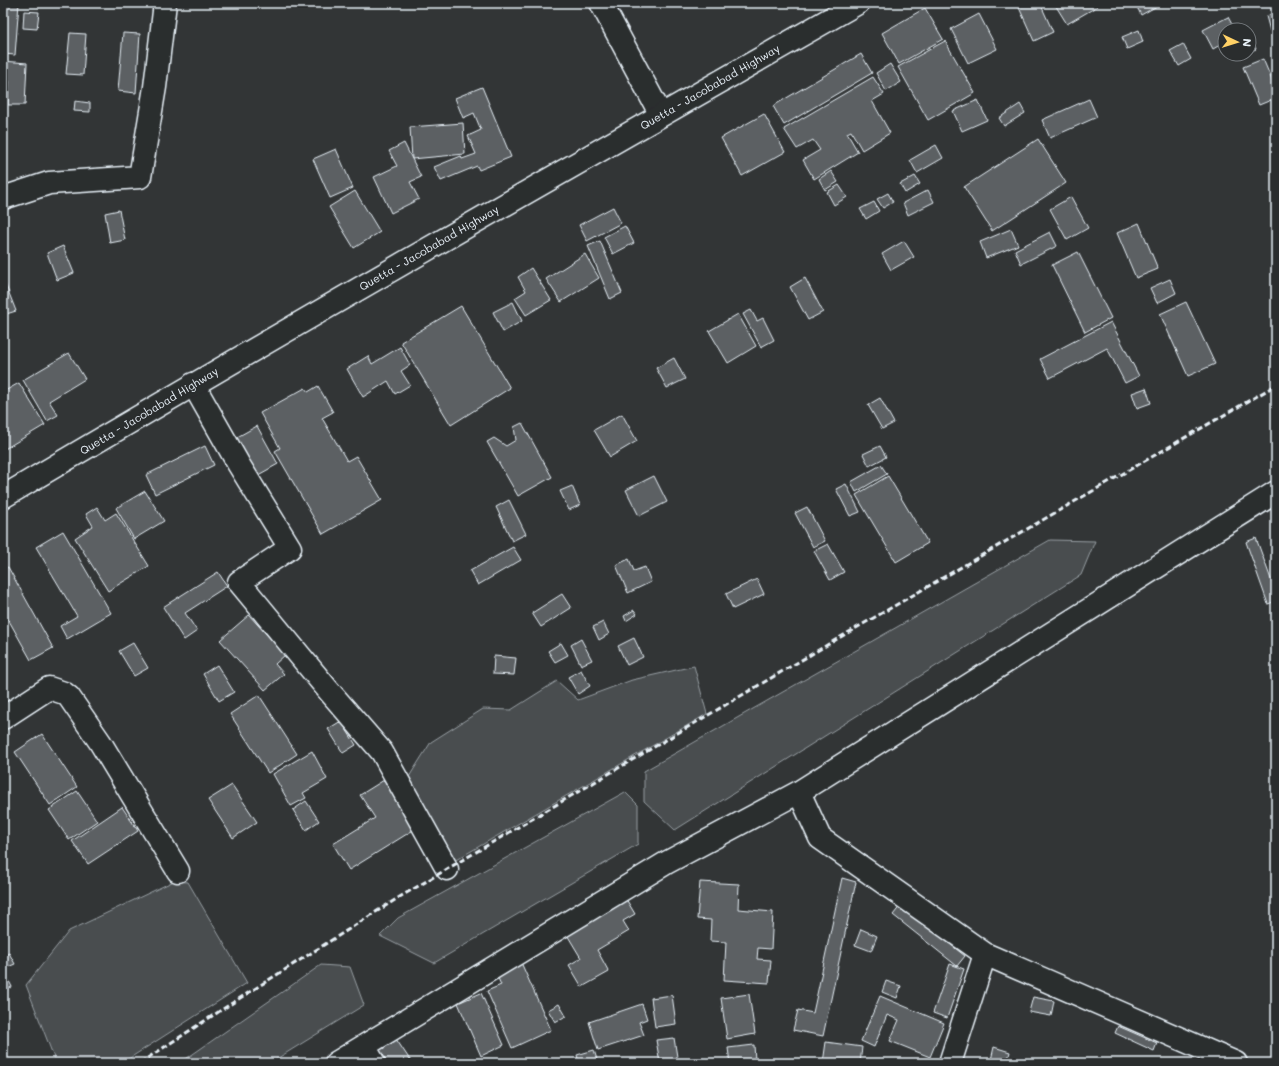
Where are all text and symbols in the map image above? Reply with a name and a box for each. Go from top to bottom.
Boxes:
north arrow [1217,22,1257,62]
text: N [1240,38,1255,47]
street label: Quetta - Jacobabad Highway [637,40,782,133]
street label: Quetta - Jacobabad Highway [356,201,501,294]
street label: Quetta - Jacobabad Highway [77,363,221,458]

